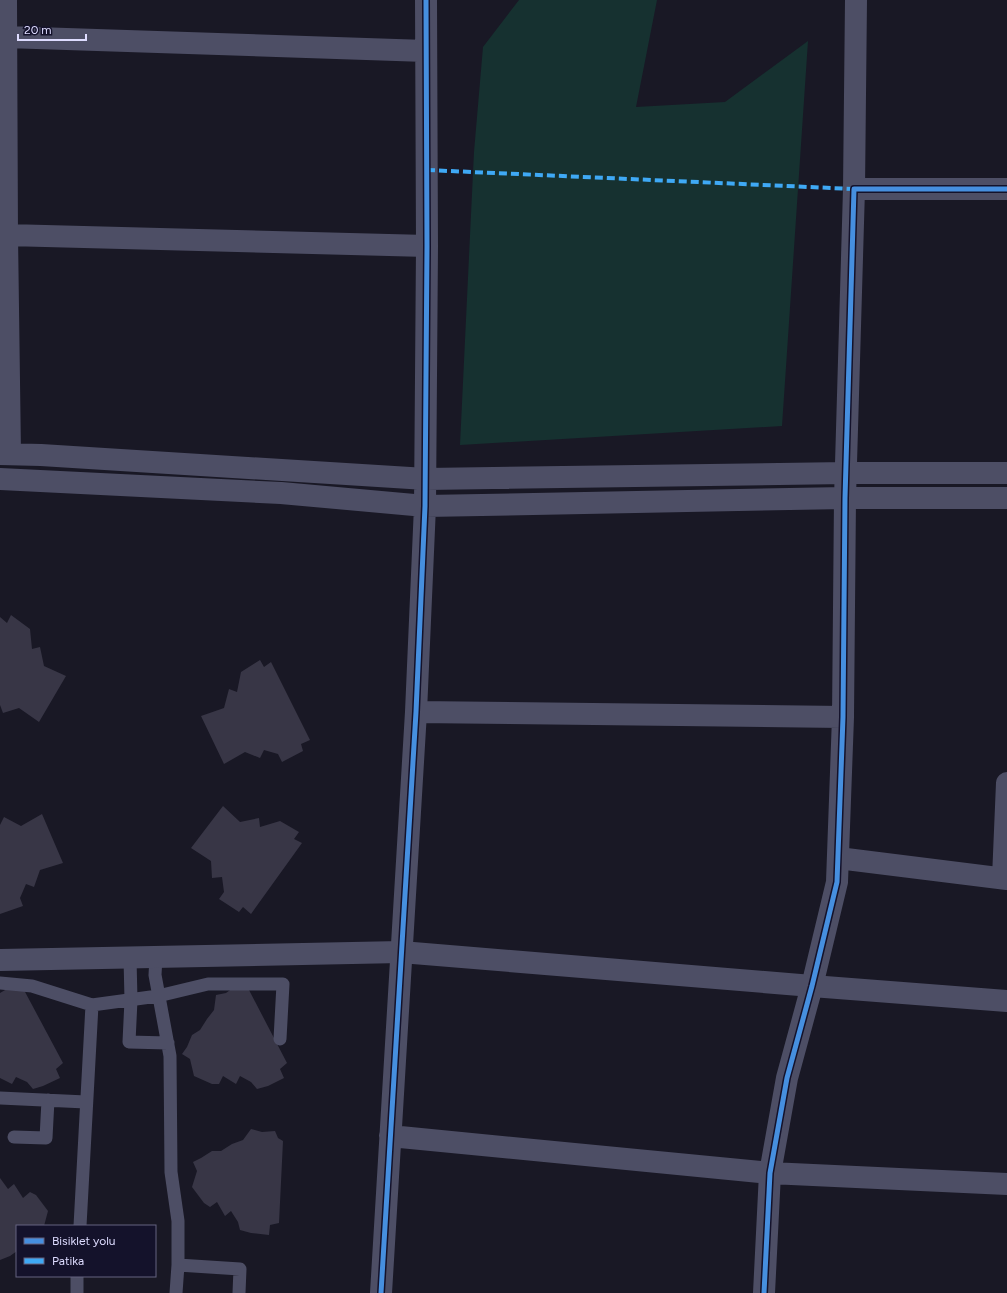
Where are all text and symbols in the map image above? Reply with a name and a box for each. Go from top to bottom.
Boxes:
scale bar [18,16,86,42]
text: 20 m [24,23,52,37]
legend [16,1225,156,1277]
text: Bisiklet yolu [52,1234,115,1248]
text: Patika [52,1254,84,1268]

